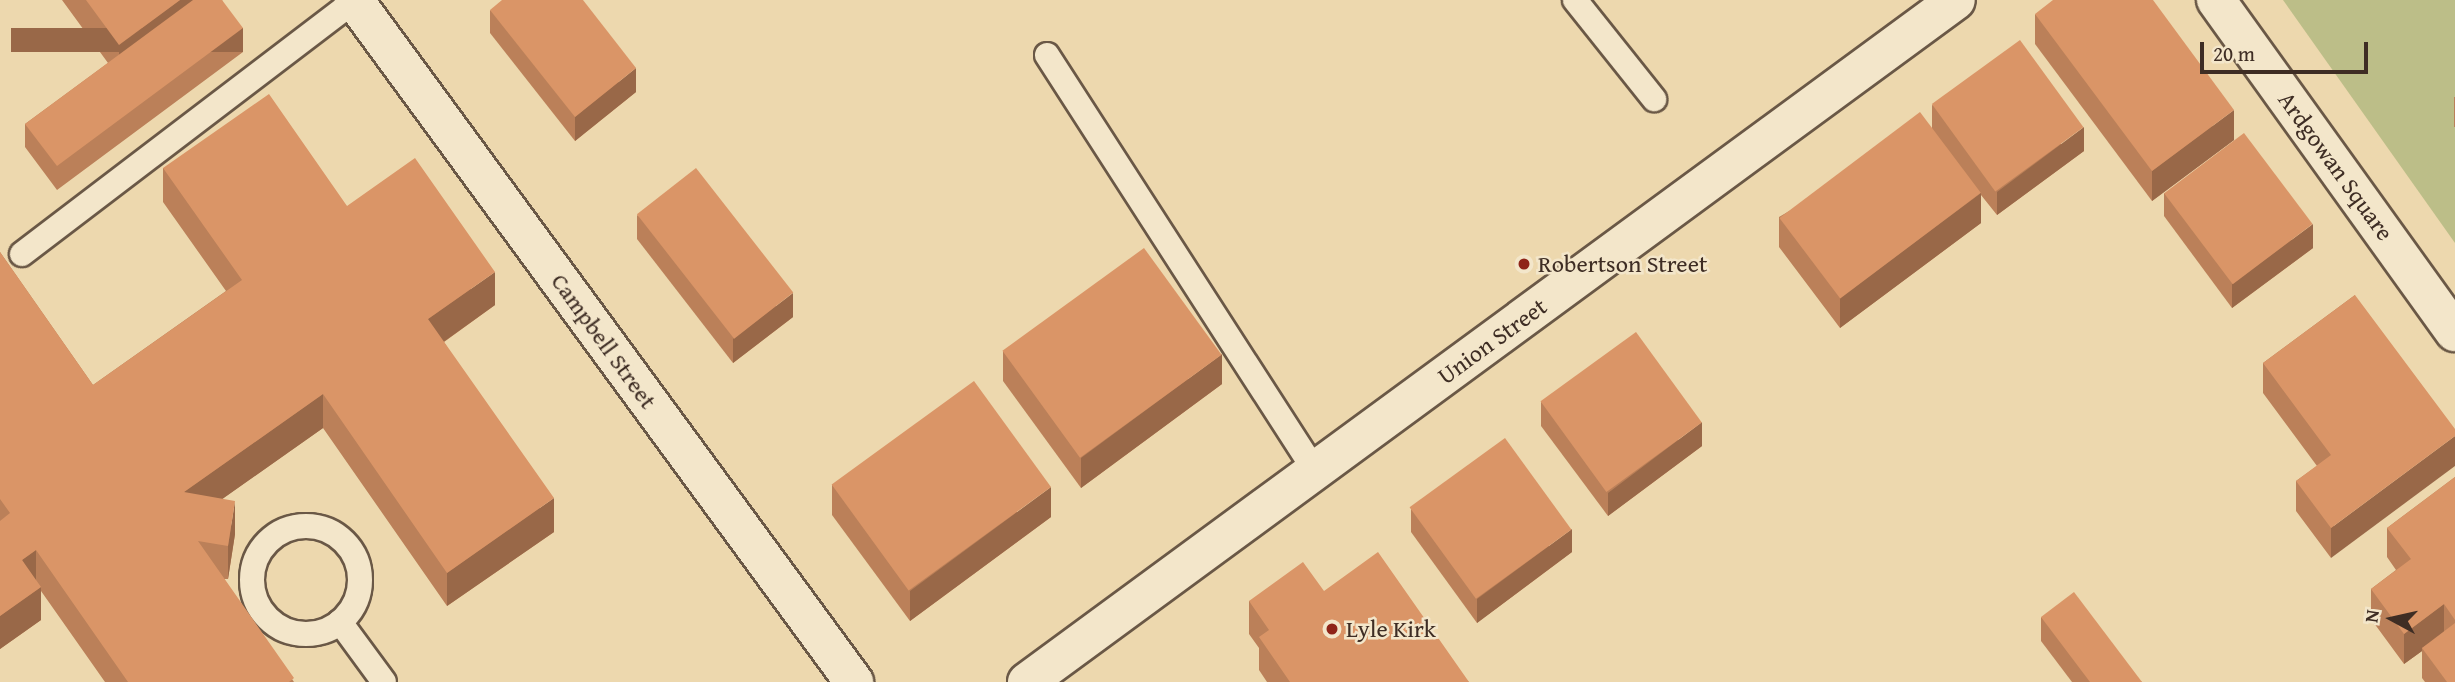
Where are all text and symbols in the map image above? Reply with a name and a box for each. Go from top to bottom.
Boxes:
scale bar [2203,28,2371,72]
text: 20 m [2213,38,2255,69]
street label: Ardgowan Square [2272,86,2400,246]
place label: Robertson Street [1538,250,1707,278]
marker: Robertson Street [1516,256,1532,272]
street label: Campbell Street [545,268,663,414]
street label: Union Street [1432,292,1552,390]
north arrow [2357,584,2427,654]
text: N [2356,608,2386,624]
place label: Lyle Kirk [1346,615,1436,643]
marker: Lyle Kirk [1324,621,1340,637]

